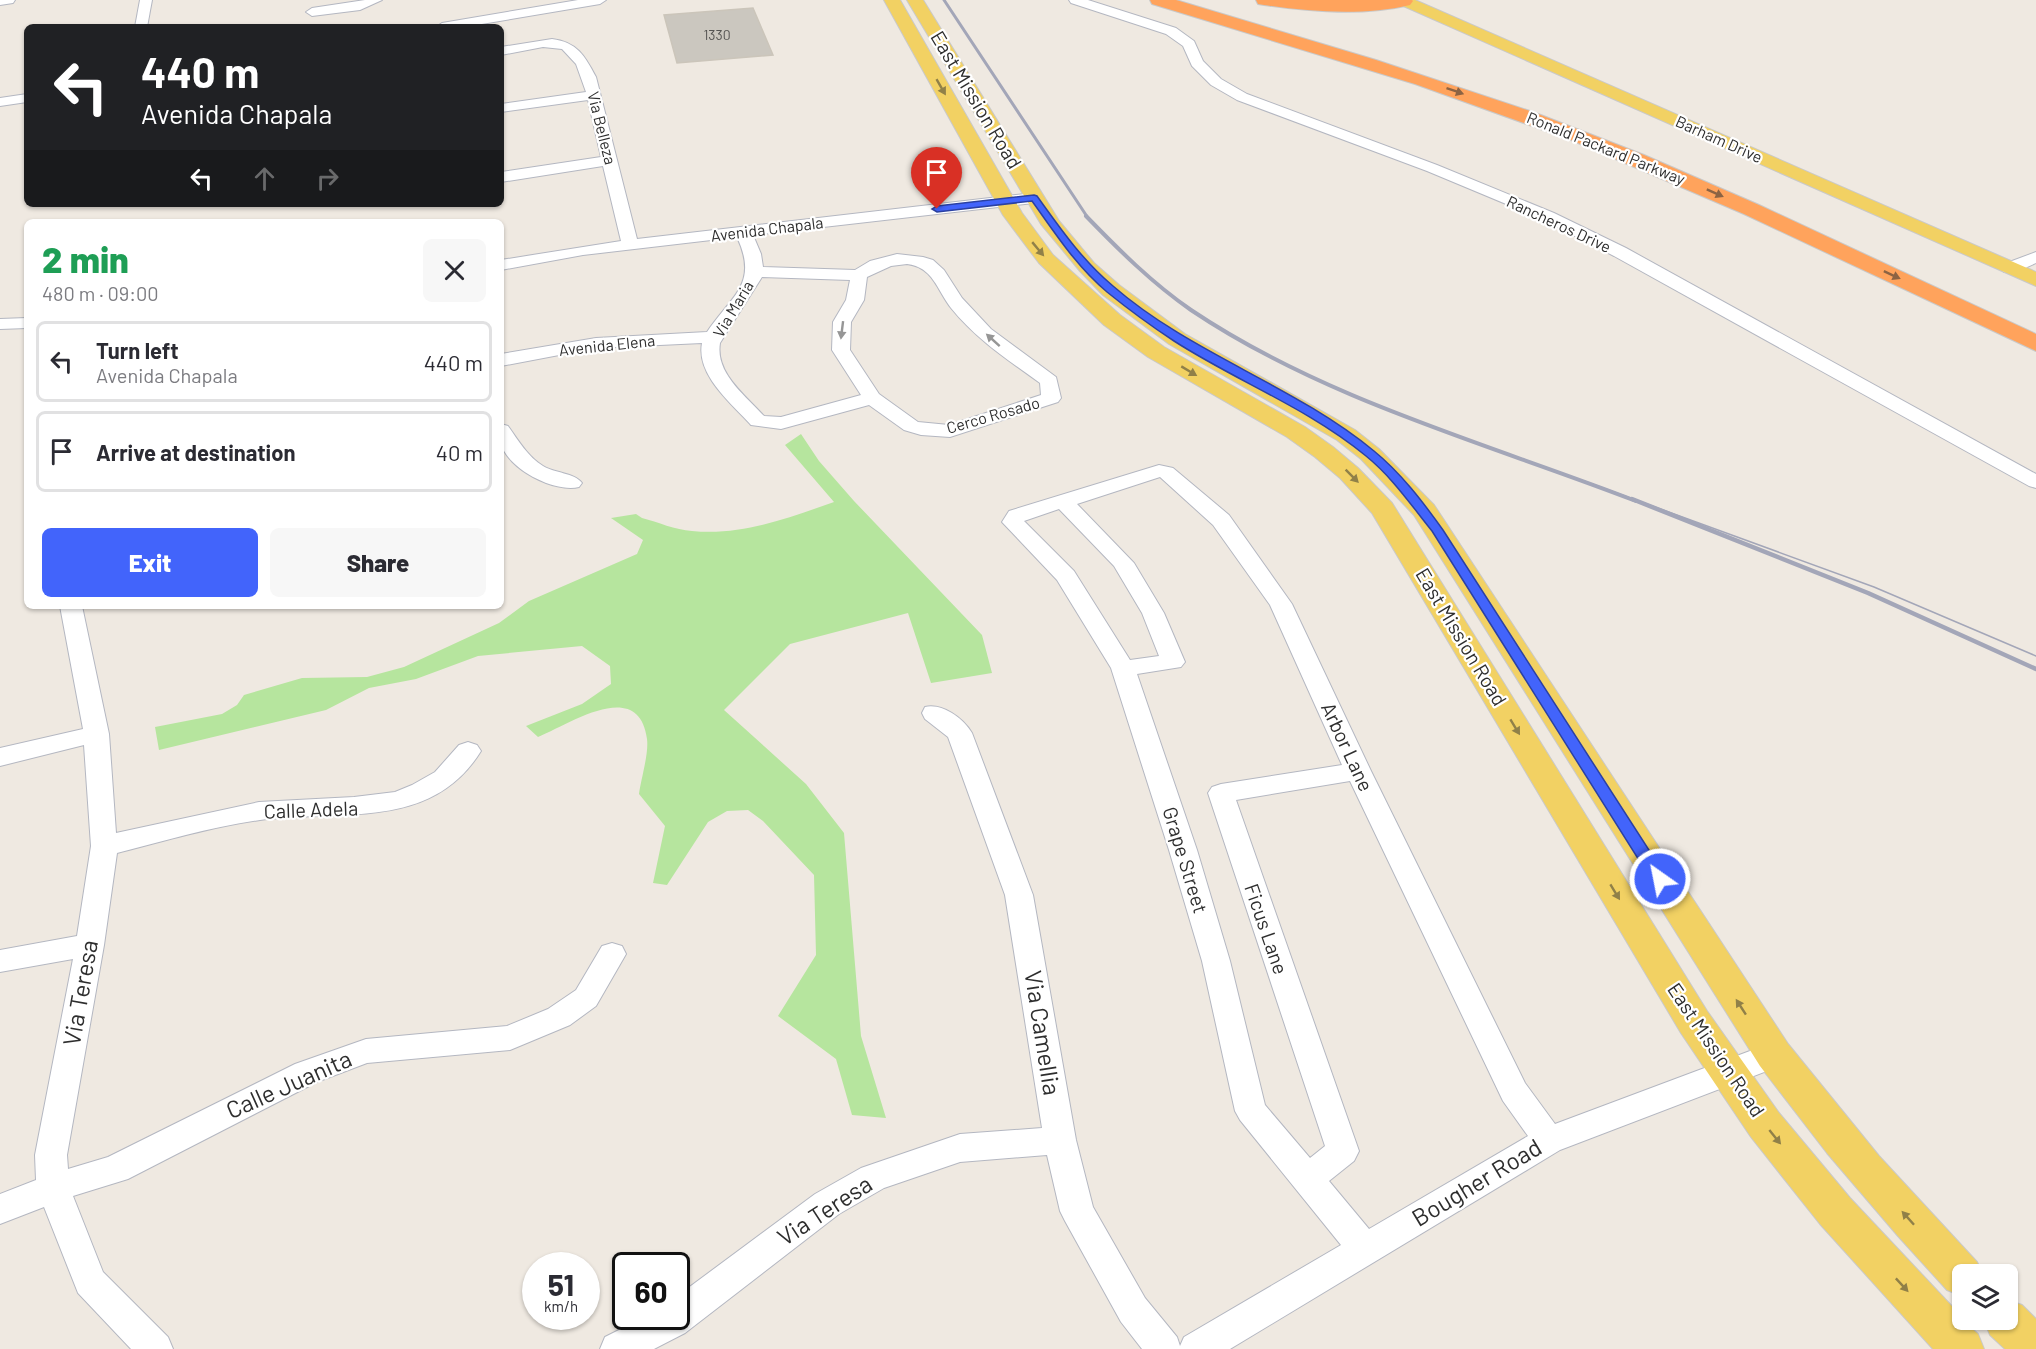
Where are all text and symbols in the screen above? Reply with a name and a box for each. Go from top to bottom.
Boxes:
house number: 1330 [703,26,731,43]
street label: East Mission Road [926,26,1027,173]
text: 440 m [141,46,259,96]
icon: left [42,48,120,126]
one-way arrow [936,79,946,96]
one-way arrow [1446,86,1464,96]
street label: Via Belleza [584,89,621,166]
text: Avenida Chapala [141,97,332,129]
street label: Ronald Packard Parkway [1524,107,1689,188]
street label: Barham Drive [1673,111,1765,166]
pin [911,147,962,209]
icon: arrive [920,156,953,189]
icon: left [185,162,218,195]
icon: ahead [248,162,281,195]
icon: right [311,162,344,195]
one-way arrow [1706,188,1724,198]
street label: Rancheros Drive [1504,191,1614,256]
street label: Avenida Chapala [710,212,824,245]
text: 2 min [42,237,129,280]
button: close [423,239,486,302]
one-way arrow [1031,241,1044,256]
one-way arrow [1883,271,1900,280]
street label: Via Maria [708,277,757,340]
text: 480 m · 09:00 [42,281,159,305]
one-way arrow [837,321,847,340]
street label: Avenida Elena [558,330,656,359]
one-way arrow [986,334,1001,347]
text: Turn left [96,337,179,363]
icon: left [45,345,78,378]
text: 440 m [424,349,483,375]
text: Avenida Chapala [96,363,238,387]
one-way arrow [1181,366,1197,377]
street label: Cerco Rosado [944,392,1042,437]
icon: arrive [45,435,78,468]
text: Arrive at destination [96,439,295,465]
text: 40 m [436,439,483,465]
one-way arrow [1345,469,1359,483]
button: Exit [42,528,258,597]
button: Share [270,528,486,597]
street label: East Mission Road [1411,563,1512,710]
street label: Arbor Lane [1317,698,1379,795]
one-way arrow [1510,719,1521,735]
street label: Calle Adela [263,795,359,823]
street label: Grape Street [1158,804,1213,916]
position arrow [1628,847,1692,911]
street label: Ficus Lane [1240,880,1294,977]
one-way arrow [1610,884,1621,900]
street label: Via Teresa [56,937,103,1048]
street label: Via Camellia [1019,968,1068,1097]
street label: East Mission Road [1663,978,1771,1121]
one-way arrow [1736,998,1747,1015]
street label: Calle Juanita [221,1043,356,1124]
one-way arrow [1768,1129,1781,1144]
street label: Bougher Road [1406,1132,1546,1232]
street label: Via Teresa [771,1168,877,1251]
one-way arrow [1901,1210,1915,1225]
speed limit sign: 60 [612,1252,690,1330]
map controls [1952,1264,2018,1330]
button: layers [1952,1264,2018,1330]
text: 51 [548,1266,574,1302]
one-way arrow [1895,1277,1908,1292]
text: km/h [544,1297,578,1315]

